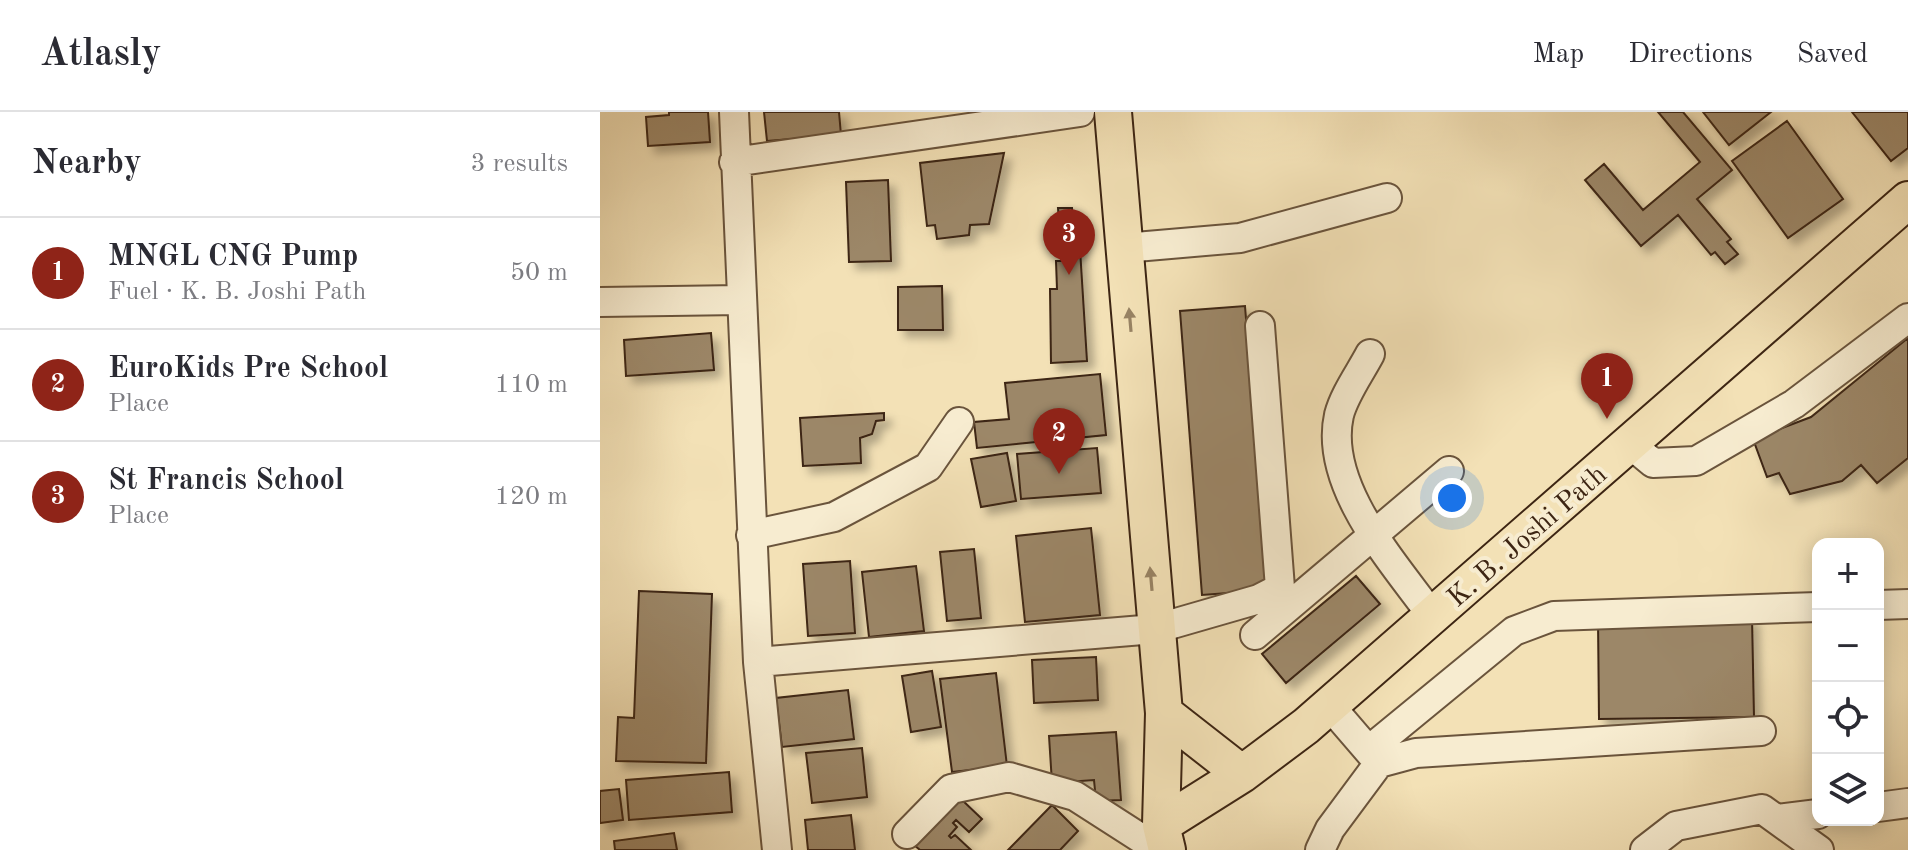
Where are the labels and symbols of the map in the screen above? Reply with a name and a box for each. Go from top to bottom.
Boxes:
pin: 3 [1043,209,1095,275]
one-way arrow [1123,307,1136,332]
pin: 1 [1581,353,1633,419]
pin: 2 [1033,408,1085,474]
street label: K. B. Joshi Path [1443,461,1613,614]
your location [1432,478,1472,518]
one-way arrow [1144,567,1157,592]

